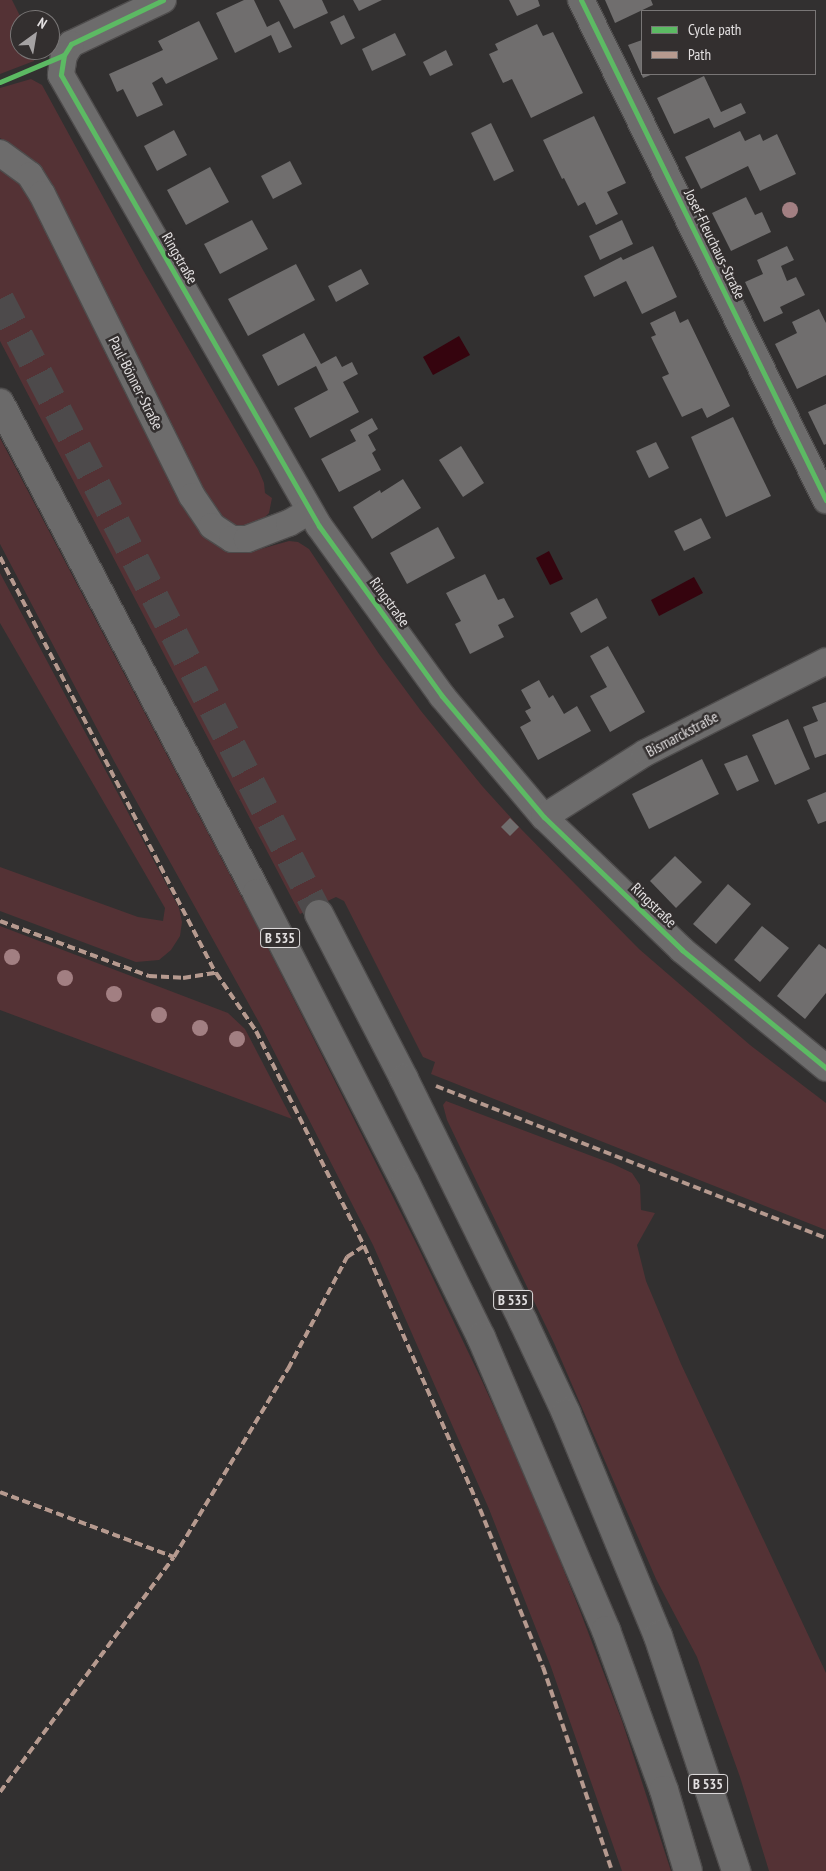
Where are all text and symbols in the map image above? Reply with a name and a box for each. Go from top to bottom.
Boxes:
north arrow [10,10,60,60]
legend [641,10,816,75]
text: N [34,13,50,33]
text: Cycle path [688,20,741,39]
text: Path [688,45,711,64]
street label: Josef-Fleuchaus-Straße [681,186,749,302]
street label: Ringstraße [158,229,202,287]
street label: Paul-Bönner-Straße [105,333,167,433]
street label: Ringstraße [366,574,414,630]
street label: Bismarckstraße [643,707,721,761]
street label: Ringstraße [627,879,681,931]
road number: B 535 [260,926,300,950]
road number: B 535 [493,1288,533,1312]
road number: B 535 [688,1772,728,1796]

